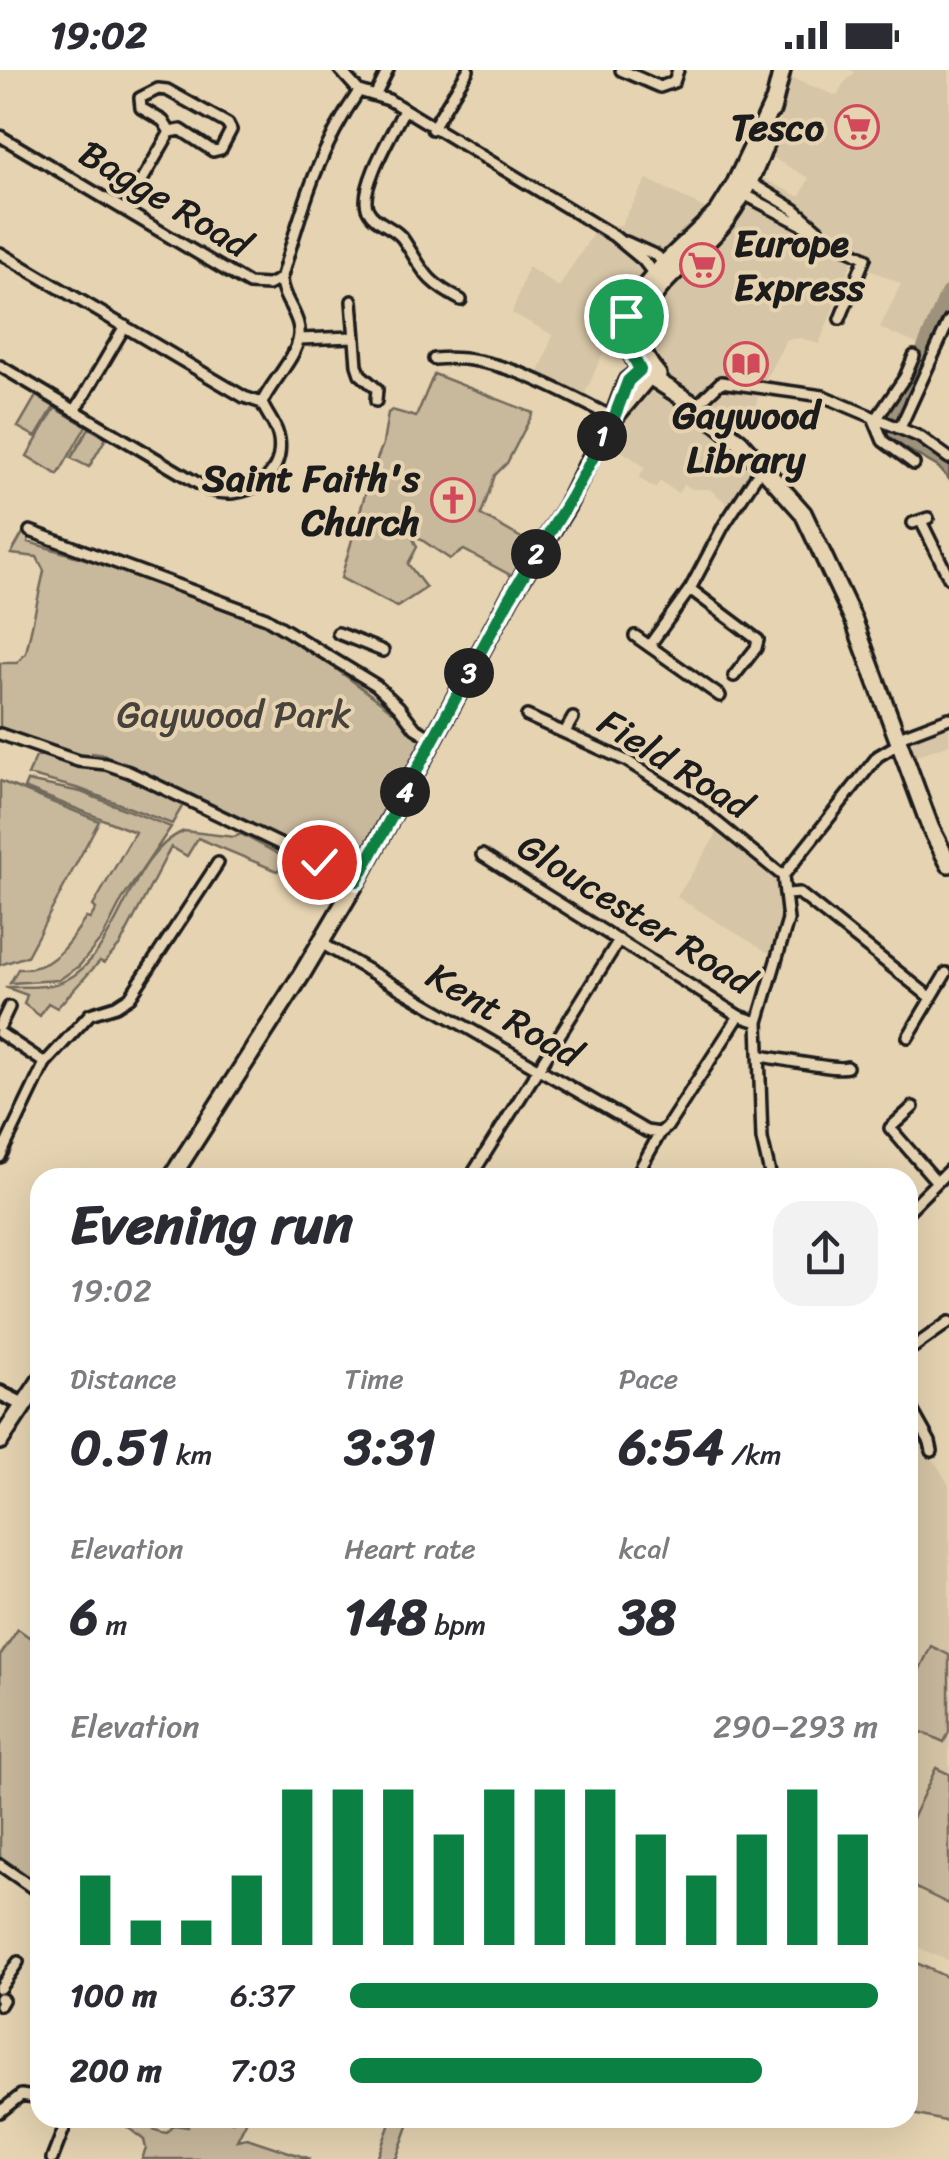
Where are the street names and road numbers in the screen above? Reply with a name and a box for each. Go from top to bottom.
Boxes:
street label: Bagge Road [66,121,267,279]
street label: Field Road [584,690,768,840]
street label: Gloucester Road [504,814,771,1016]
street label: Kent Road [413,943,597,1088]

